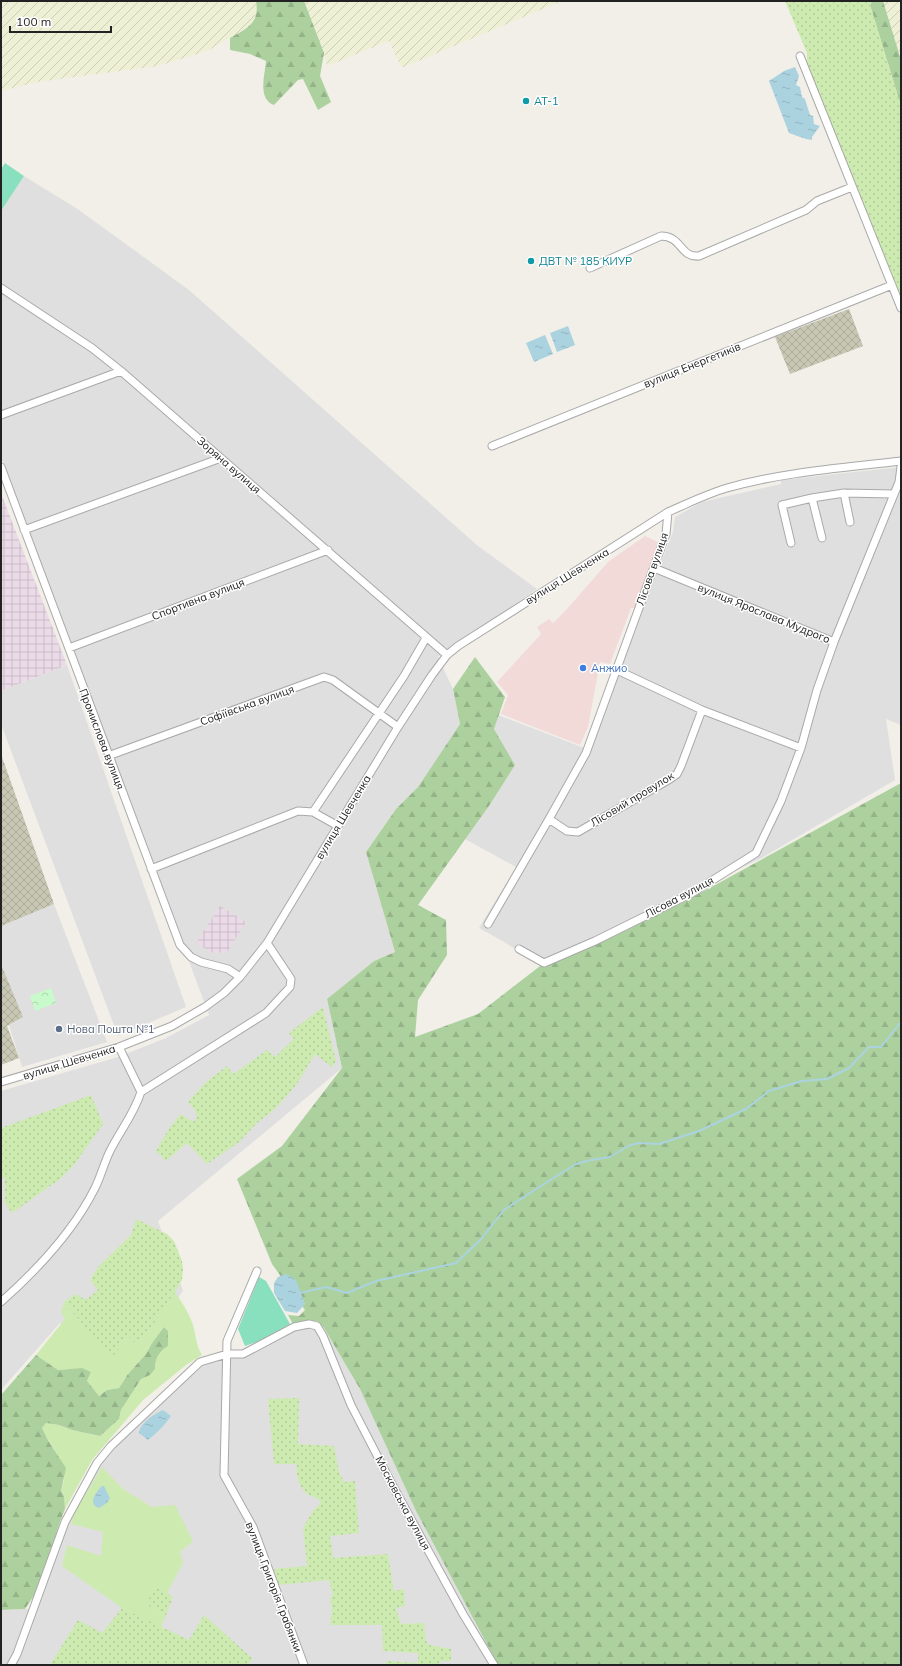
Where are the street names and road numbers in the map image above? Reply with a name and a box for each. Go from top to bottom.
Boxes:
street label: вулиця Енергетиків [641,339,743,391]
street label: Зоряна вулиця [194,433,264,497]
street label: Лісова вулиця [633,531,671,607]
street label: вулиця Шевченка [523,545,611,607]
street label: Спортивна вулиця [149,575,247,623]
street label: вулиця Ярослава Мудрого [696,580,832,646]
street label: Софіївська вулиця [198,681,296,729]
street label: Промислова вулиця [76,686,128,792]
street label: Лісовий провулок [588,768,677,830]
street label: вулиця Шевченка [312,772,374,862]
street label: Лісова вулиця [642,873,716,921]
street label: вулиця Шевченка [21,1041,117,1083]
street label: Московська вулиця [372,1454,434,1552]
street label: вулиця Григорія Грабянки [243,1520,305,1654]

